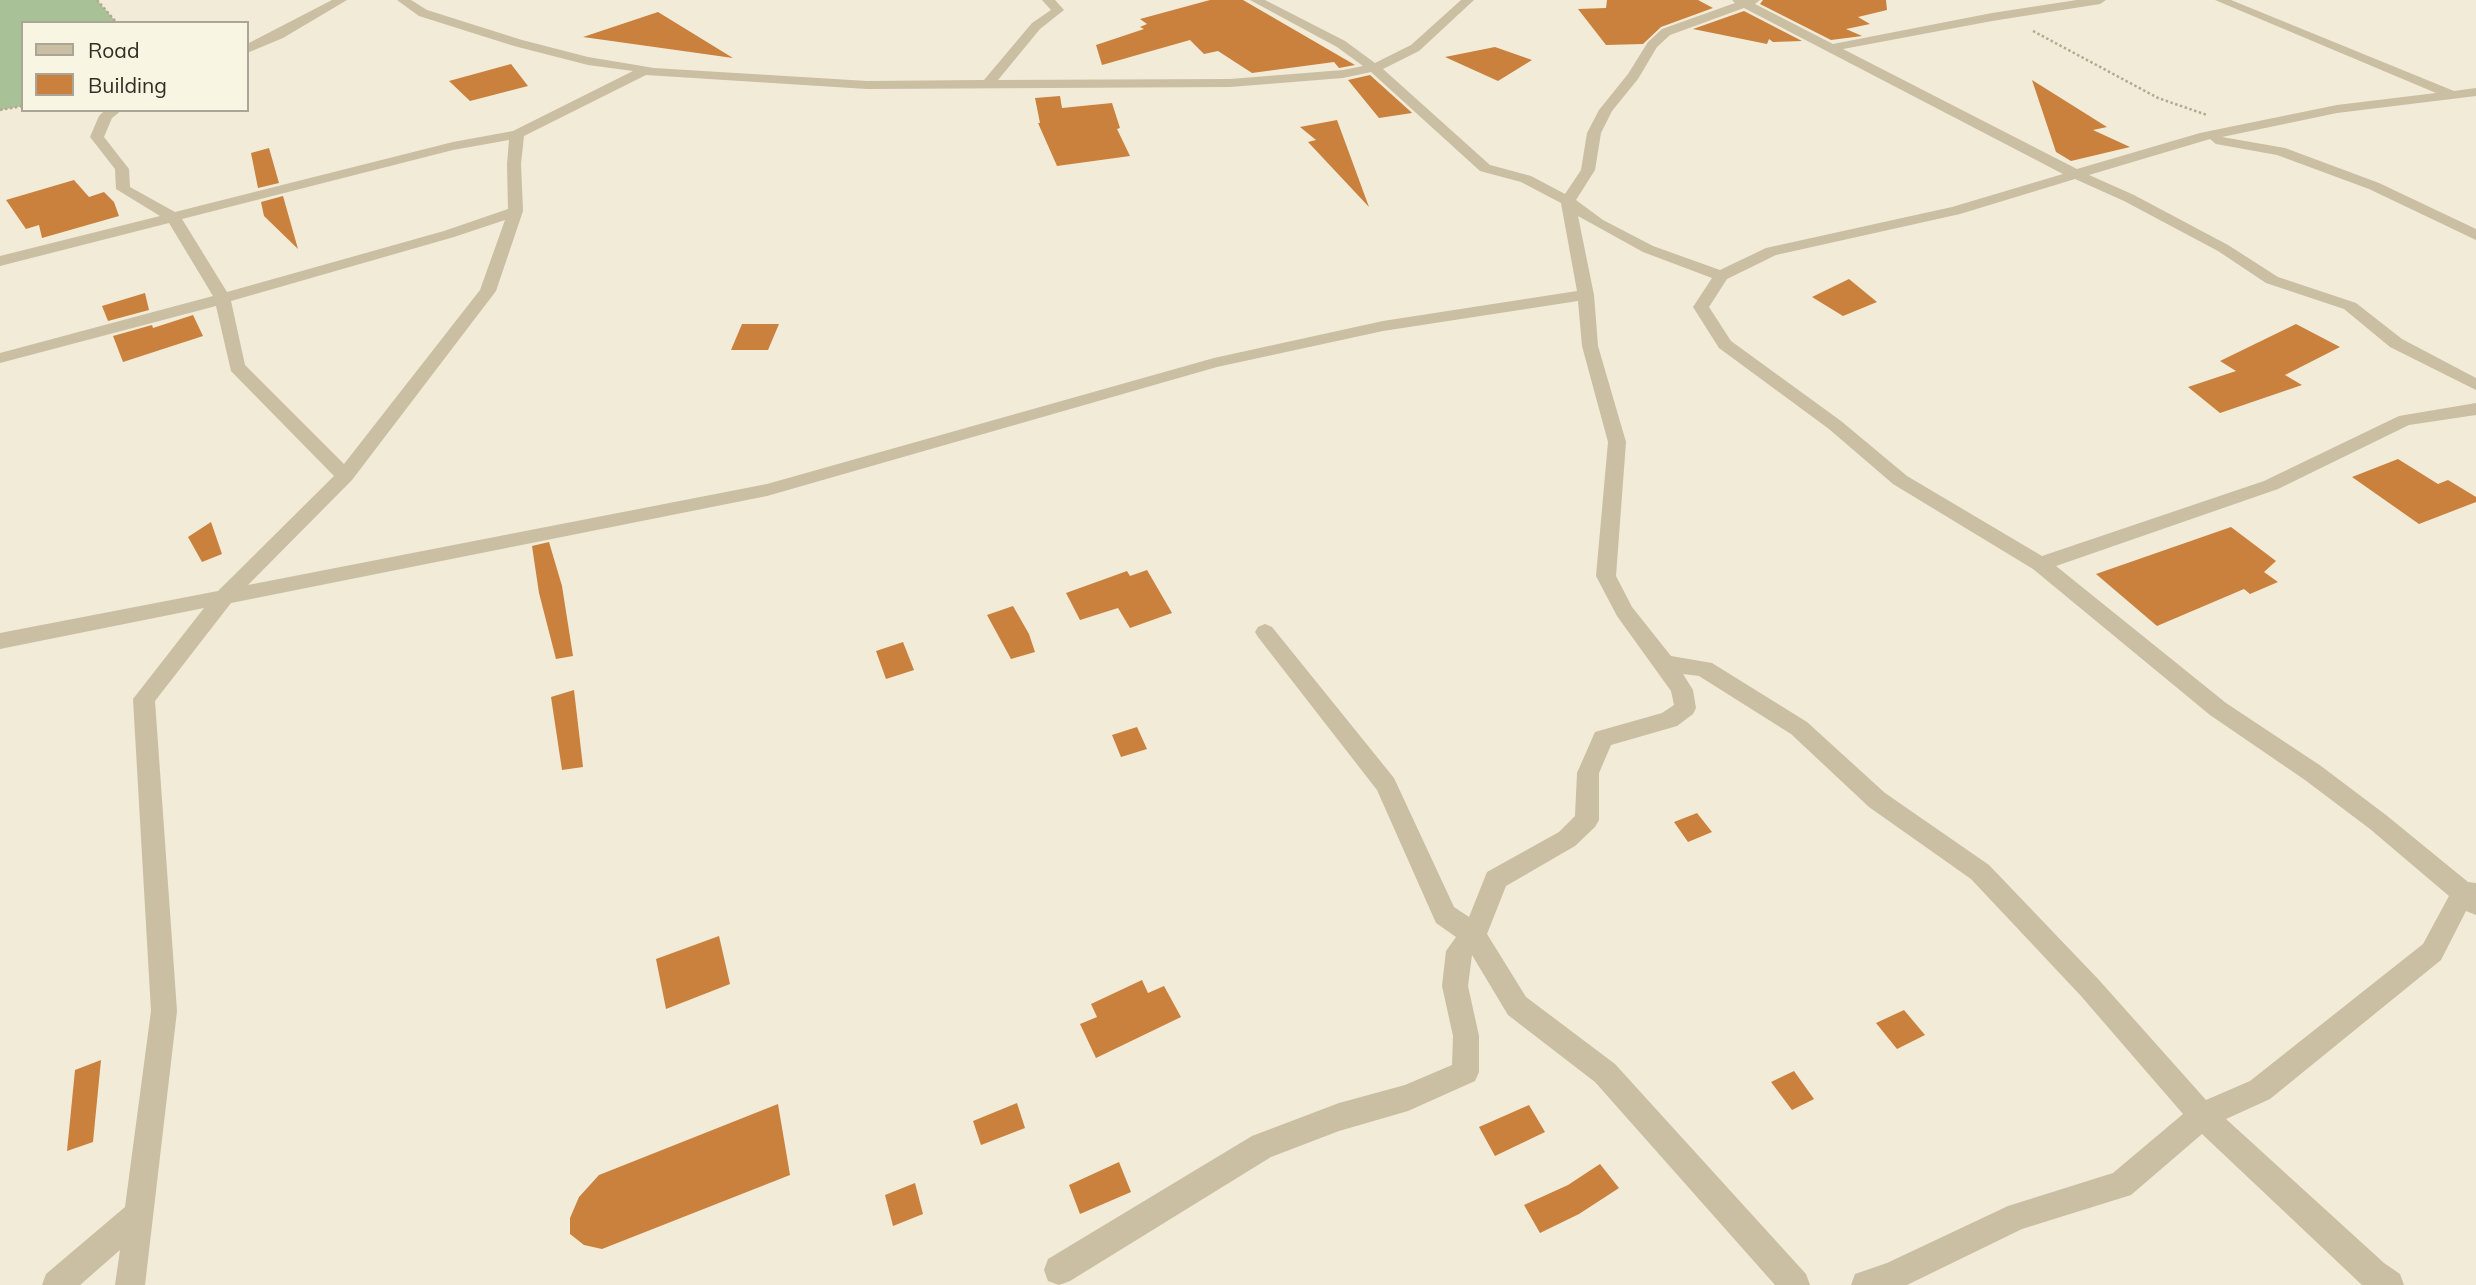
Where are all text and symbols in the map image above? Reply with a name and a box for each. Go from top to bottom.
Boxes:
legend [21,21,248,112]
text: Road [88,37,139,63]
text: Building [88,72,167,98]

